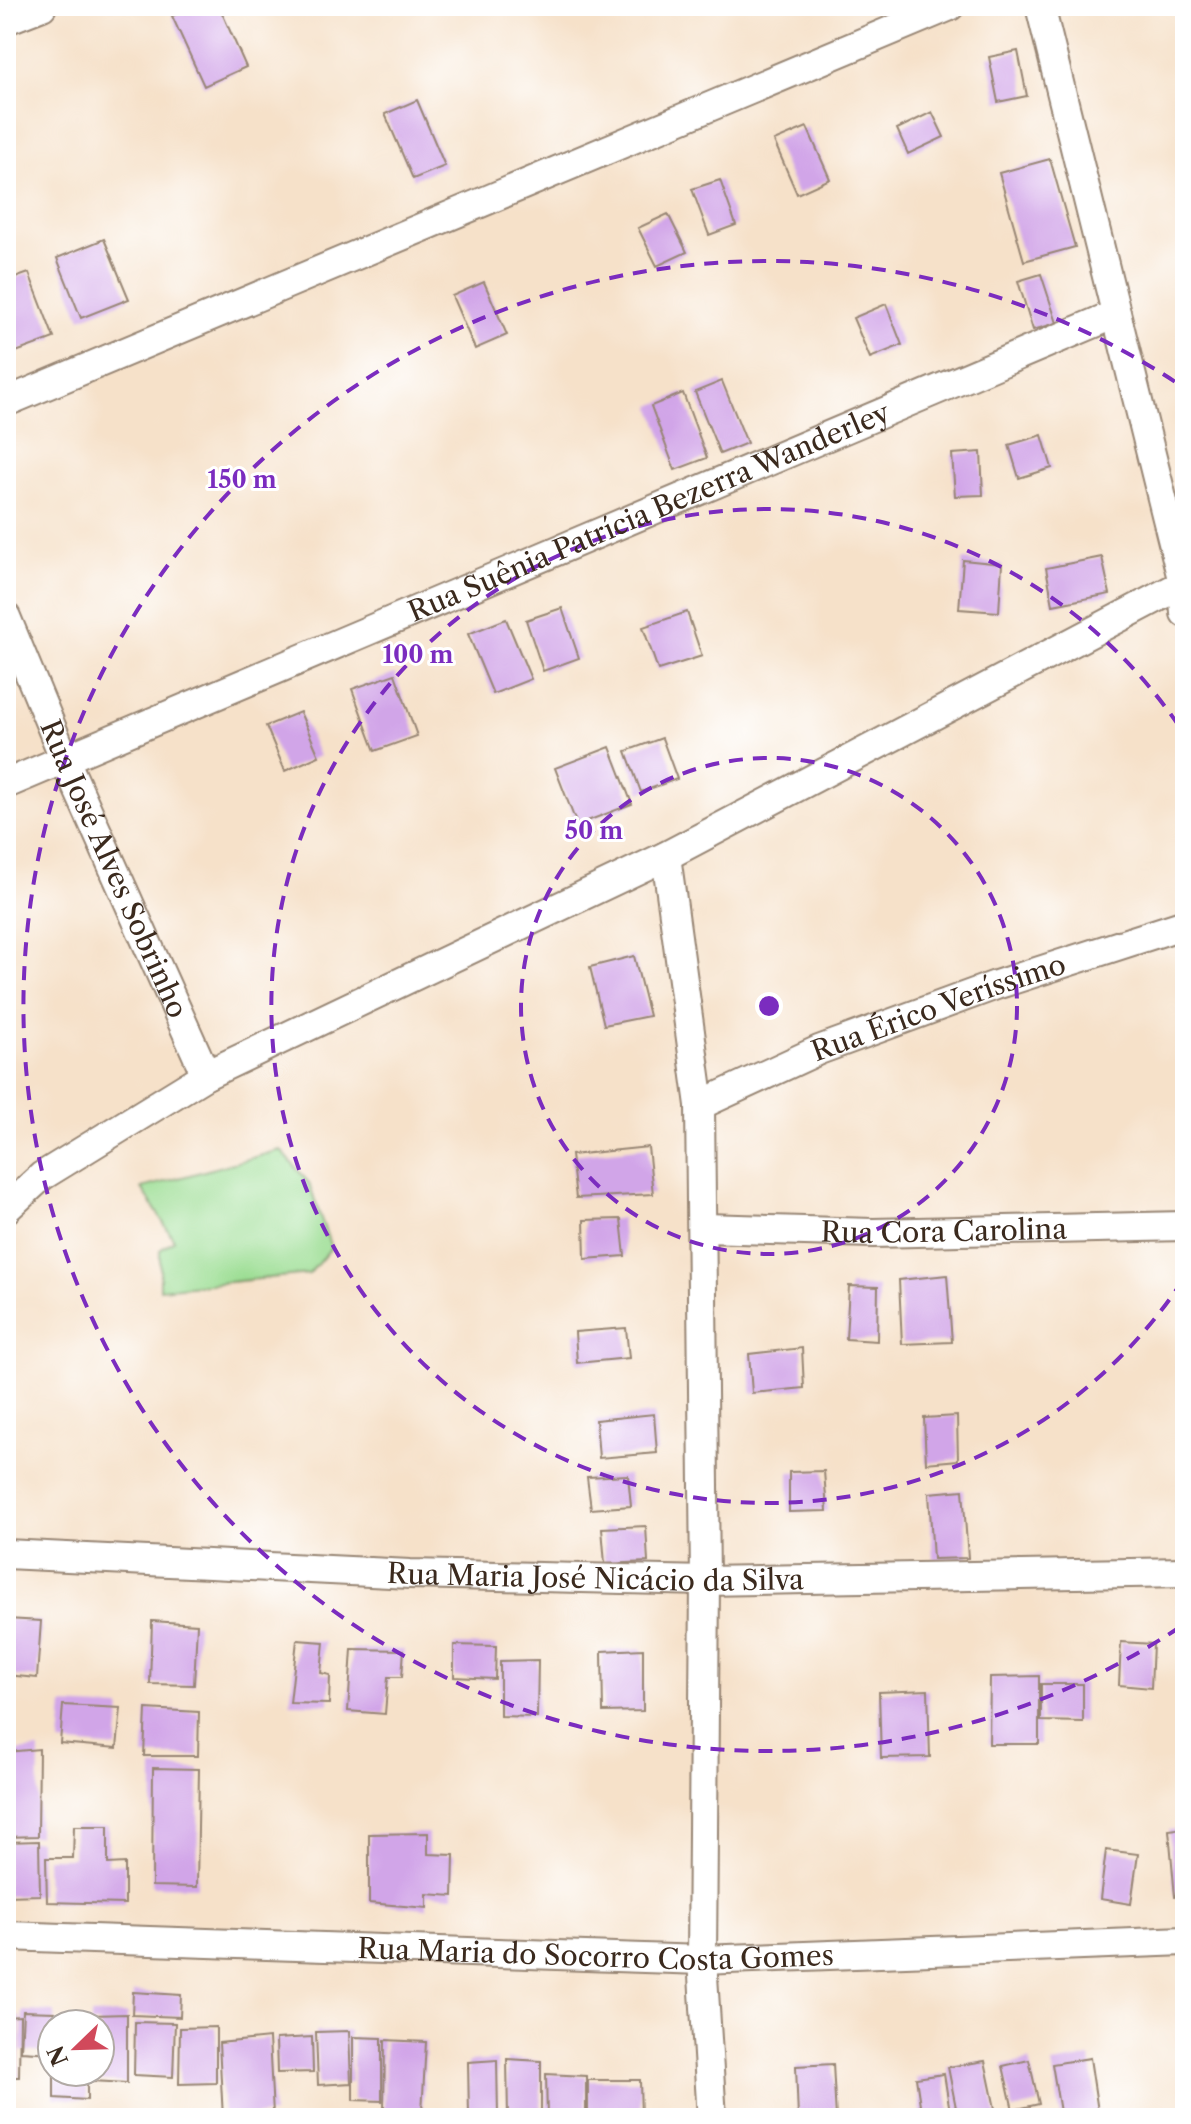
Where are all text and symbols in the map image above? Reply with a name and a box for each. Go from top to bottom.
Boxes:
street label: Rua Suênia Patrícia Bezerra Wanderley [403,395,895,629]
text: 150 m [207,465,277,494]
text: 100 m [382,640,454,669]
street label: Rua José Alves Sobrinho [33,715,195,1023]
text: 50 m [565,816,623,845]
street label: Rua Érico Veríssimo [807,947,1070,1068]
centre of rings [755,992,783,1020]
street label: Rua Cora Carolina [820,1212,1068,1250]
street label: Rua Maria José Nicácio da Silva [386,1556,804,1598]
street label: Rua Maria do Socorro Costa Gomes [357,1931,834,1977]
north arrow [36,2008,116,2088]
text: N [42,2042,74,2070]

